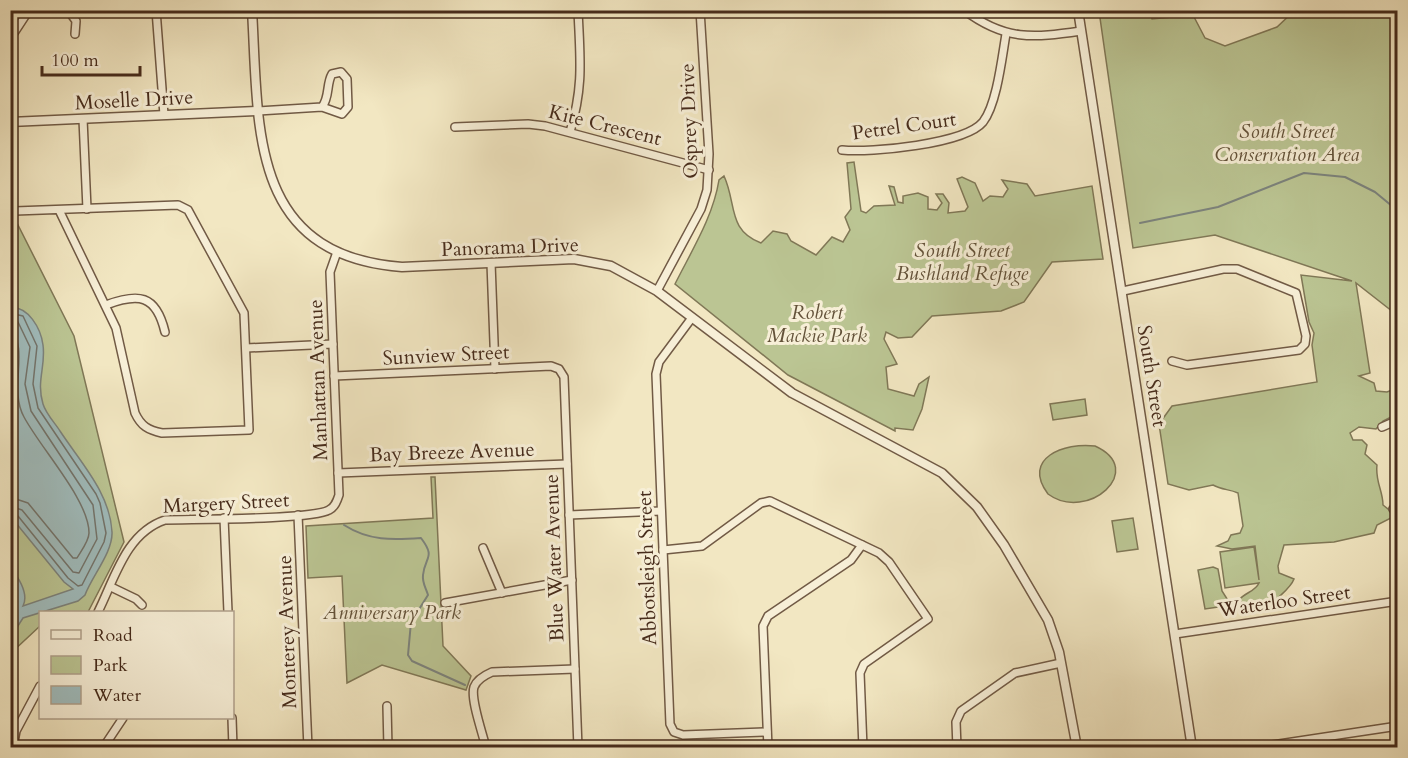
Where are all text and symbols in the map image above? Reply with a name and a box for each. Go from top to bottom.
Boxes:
scale bar [42,39,140,77]
text: 100 m [51,48,99,73]
street label: Osprey Drive [673,63,705,179]
street label: Moselle Drive [74,83,194,117]
street label: Kite Crescent [546,98,665,152]
street label: Petrel Court [850,105,958,147]
park label: South Street Conservation Area [1215,118,1360,168]
street label: Panorama Drive [441,231,579,263]
park label: South Street Bushland Refuge [896,237,1028,287]
street label: Manhattan Avenue [302,299,334,461]
park label: Robert Mackie Park [767,299,867,349]
street label: South Street [1131,323,1173,429]
street label: Sunview Street [382,338,511,372]
street label: Bay Breeze Avenue [369,436,535,468]
street label: Blue Water Avenue [538,474,570,642]
street label: Margery Street [162,486,291,520]
street label: Abbotsleigh Street [631,489,663,646]
street label: Monterey Avenue [271,555,303,709]
street label: Waterloo Street [1215,578,1353,624]
park label: Anniversary Park [322,599,461,626]
legend [39,611,234,719]
text: Road [93,623,133,648]
text: Park [93,653,128,678]
text: Water [92,683,142,708]

